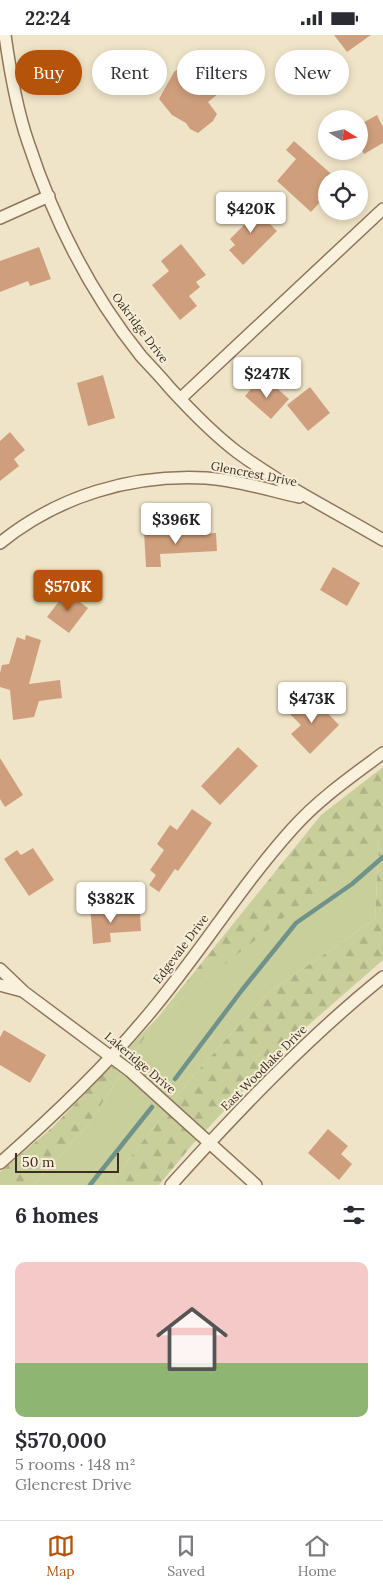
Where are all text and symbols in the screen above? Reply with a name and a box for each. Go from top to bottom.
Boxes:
text: 22:24 [25,6,71,30]
chip: Buy [15,50,82,95]
chip: Rent [92,50,167,95]
chip: Filters [177,50,265,95]
chip: New [275,50,349,95]
north arrow [318,110,368,160]
map controls [318,110,368,220]
button: locate [318,170,368,220]
pin: $420K [216,191,286,234]
text: $420K [227,198,275,218]
street label: Oakridge Drive [109,290,172,366]
pin: $247K [232,357,302,399]
text: $247K [244,363,290,383]
street label: Glencrest Drive [210,458,299,489]
pin: $396K [141,503,211,545]
text: $396K [152,509,200,529]
pin: $570K [33,569,103,612]
text: $570K [44,576,92,596]
pin: $473K [277,681,347,724]
text: $473K [289,688,335,708]
pin: $382K [76,881,146,924]
text: $382K [87,888,135,908]
street label: Edgevale Drive [150,911,212,986]
street label: East Woodlake Drive [218,1021,310,1114]
street label: Lakeridge Drive [102,1029,179,1097]
scale bar [15,1150,119,1173]
text: 50 m [22,1153,55,1171]
icon: filters [340,1201,368,1229]
text: 6 homes [15,1202,98,1229]
icon: home [147,1294,237,1384]
text: $570,000 [15,1427,107,1454]
text: 5 rooms · 148 m² [15,1454,136,1474]
text: Glencrest Drive [15,1474,132,1494]
tab: Map [46,1532,75,1580]
tab: Saved [167,1532,205,1580]
tab: Home [298,1532,337,1580]

